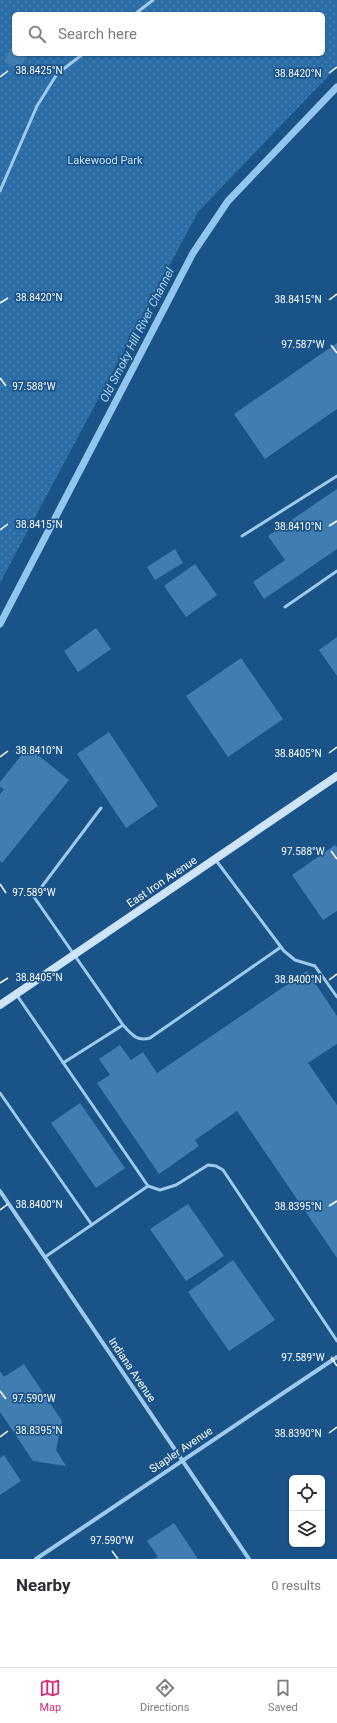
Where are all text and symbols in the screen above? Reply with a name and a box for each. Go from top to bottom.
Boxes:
search box [12,12,325,56]
icon: search [26,23,48,45]
text: Search here [58,25,137,43]
text: 38.8425°N [15,65,63,76]
text: 38.8420°N [274,68,322,79]
park label: Lakewood Park [67,154,143,167]
water label: Old Smoky Hill River Channel [97,265,177,405]
text: 38.8420°N [15,292,63,303]
text: 38.8415°N [274,294,322,305]
text: 97.587°W [281,339,325,350]
text: 97.588°W [12,381,56,392]
text: 38.8415°N [15,519,63,530]
text: 38.8410°N [274,521,322,532]
text: 38.8410°N [15,745,63,756]
text: 38.8405°N [274,748,322,759]
text: 97.588°W [281,846,325,857]
street label: East Iron Avenue [124,854,200,910]
text: 97.589°W [12,887,56,898]
text: 38.8405°N [15,972,63,983]
text: 38.8400°N [274,974,322,985]
text: 38.8400°N [15,1199,63,1210]
text: 38.8395°N [274,1201,322,1212]
street label: Indiana Avenue [106,1335,158,1405]
text: 97.589°W [281,1352,325,1363]
text: 97.590°W [12,1393,56,1404]
street label: Stapler Avenue [147,1424,215,1476]
text: 38.8395°N [15,1425,63,1436]
text: 38.8390°N [274,1428,322,1439]
map controls [289,1475,325,1547]
button: locate [289,1475,325,1511]
button: layers [289,1511,325,1547]
text: 97.590°W [90,1535,134,1546]
text: Nearby [16,1575,71,1595]
text: 0 results [271,1578,321,1593]
tab: Map [39,1677,61,1714]
tab: Directions [140,1677,189,1714]
tab: Saved [268,1677,298,1714]

